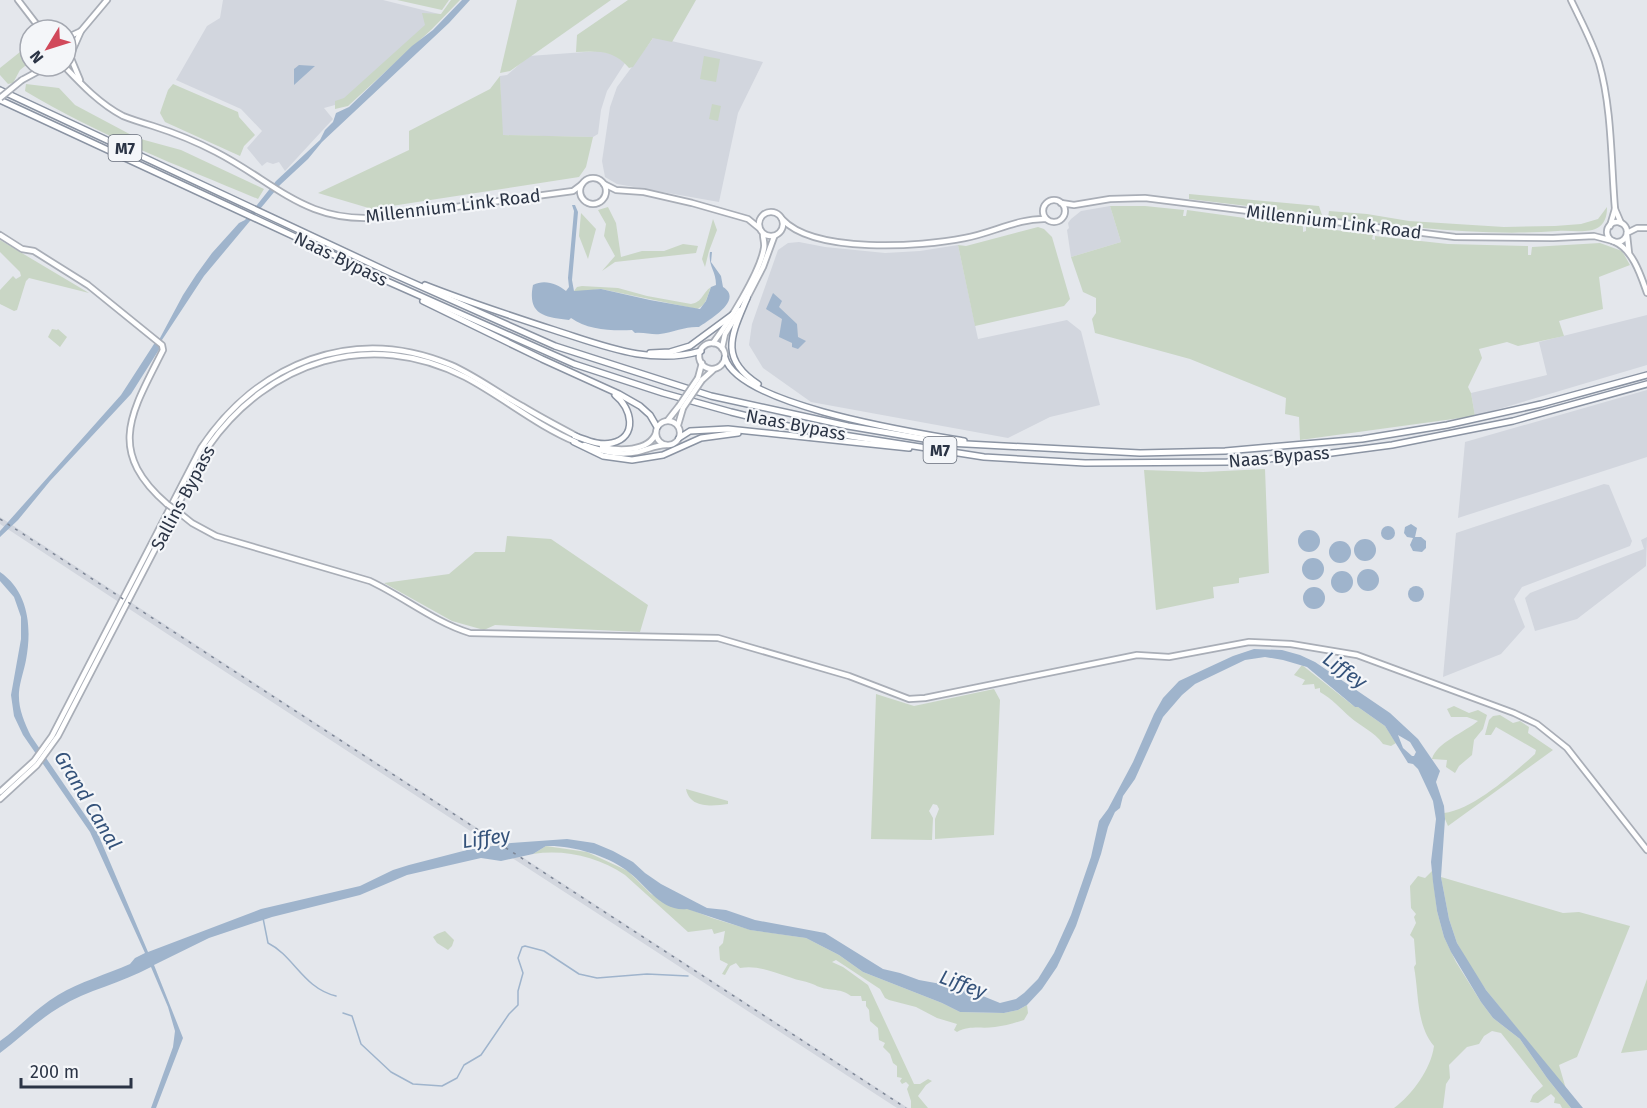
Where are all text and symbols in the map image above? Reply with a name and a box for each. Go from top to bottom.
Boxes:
north arrow [18,18,78,78]
text: N [26,47,47,67]
road number: M7 [108,135,142,161]
street label: Millennium Link Road [364,184,542,228]
street label: Millennium Link Road [1245,200,1423,244]
street label: Naas Bypass [291,227,391,291]
street label: Naas Bypass [744,405,848,445]
road number: M7 [924,437,956,463]
street label: Sallins Bypass [146,442,220,554]
street label: Naas Bypass [1228,442,1330,472]
water label: Liffey [1318,646,1373,694]
water label: Grand Canal [49,747,127,853]
water label: Liffey [460,823,513,853]
water label: Liffey [936,964,991,1004]
scale bar [21,1051,130,1089]
text: 200 m [30,1061,79,1083]

